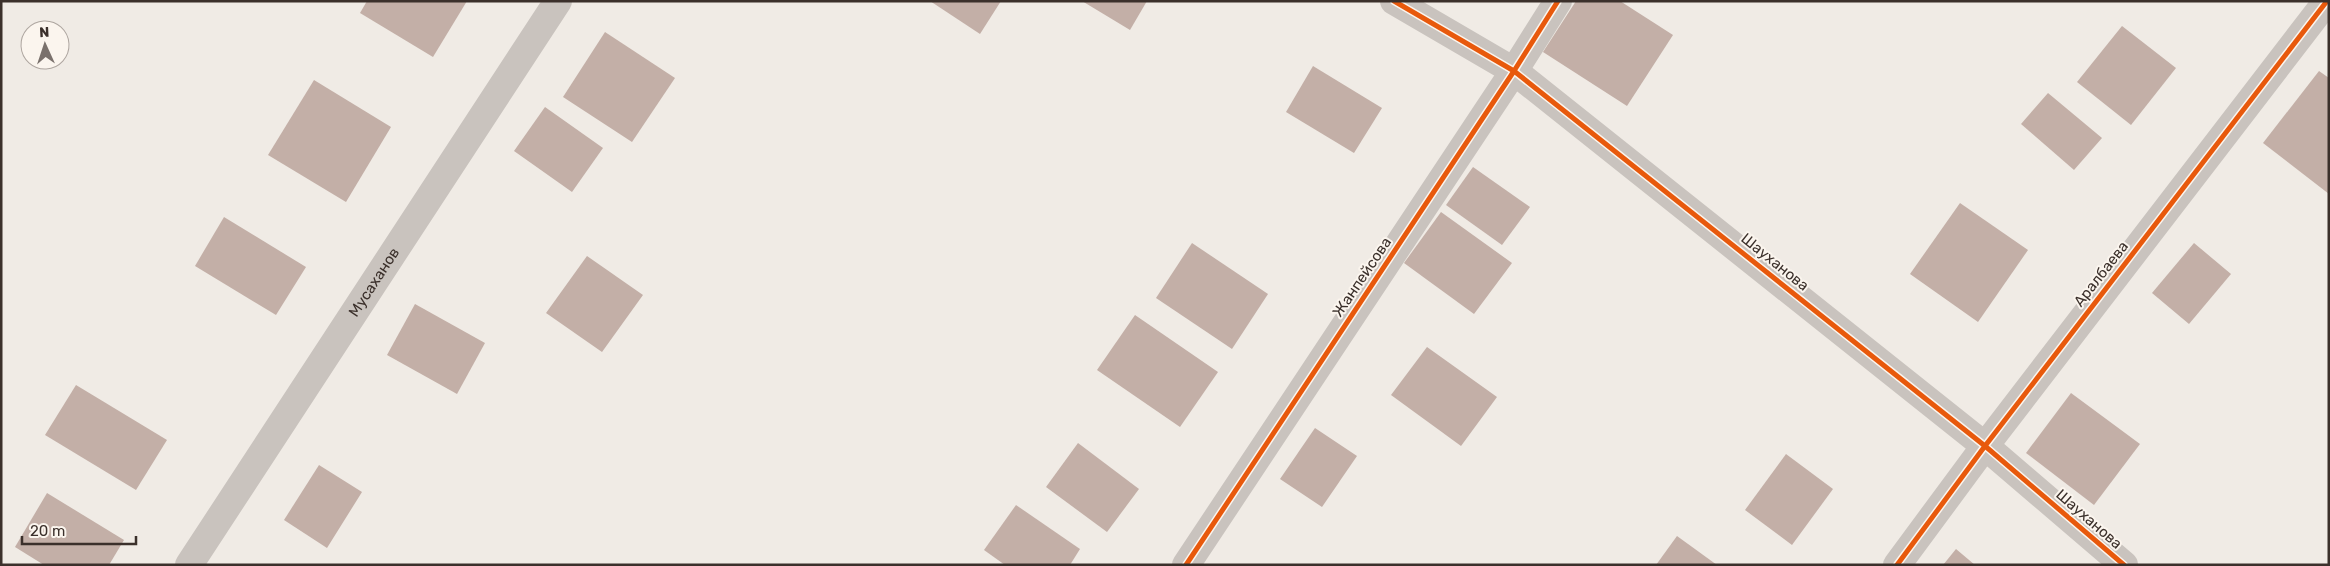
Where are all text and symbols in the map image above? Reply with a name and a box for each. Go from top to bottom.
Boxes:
north arrow [20,20,70,70]
text: N [39,24,50,41]
street label: Шауханова [1738,229,1812,295]
street label: Жанпейсова [1329,234,1395,320]
street label: Аралбаева [2070,238,2132,310]
street label: Мусаханов [345,244,403,320]
street label: Шауханова [2052,485,2126,553]
scale bar [22,514,136,546]
text: 20 m [30,522,65,540]

